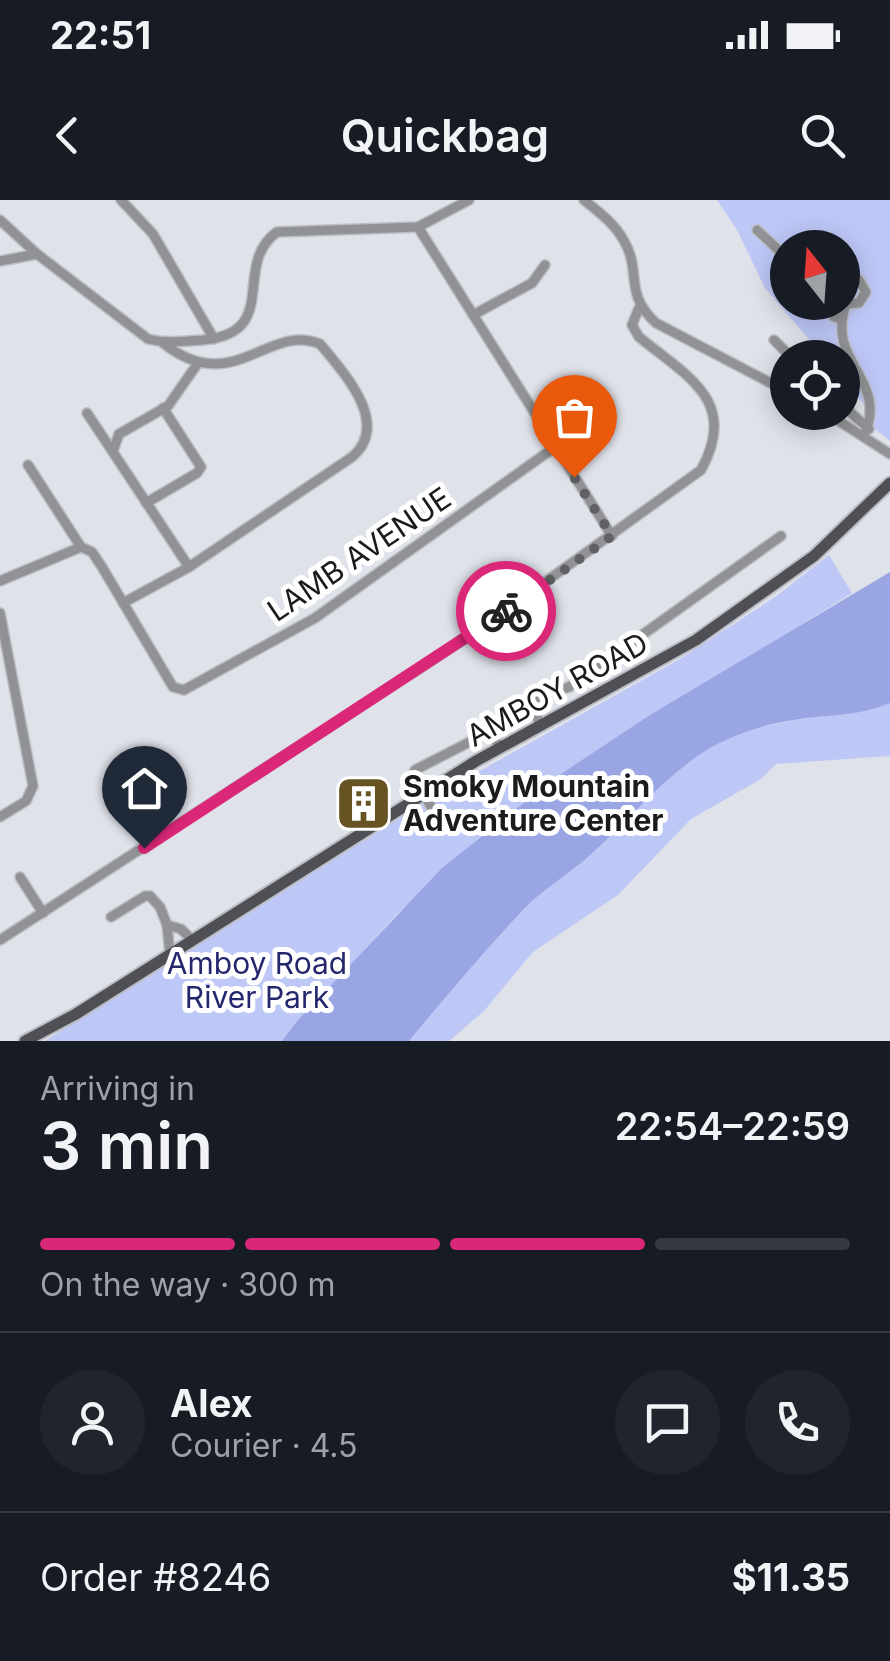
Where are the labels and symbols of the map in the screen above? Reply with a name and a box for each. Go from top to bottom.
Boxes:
north arrow [770,230,860,320]
pin [532,375,617,478]
street label: LAMB AVENUE [261,479,457,629]
courier [456,561,556,661]
street label: AMBOY ROAD [460,624,654,754]
pin [102,746,187,849]
place label: Smoky Mountain Adventure Center [403,768,664,838]
building icon: Smoky Mountain Adventure Center [334,773,394,833]
park label: Amboy Road River Park [167,945,347,1015]

